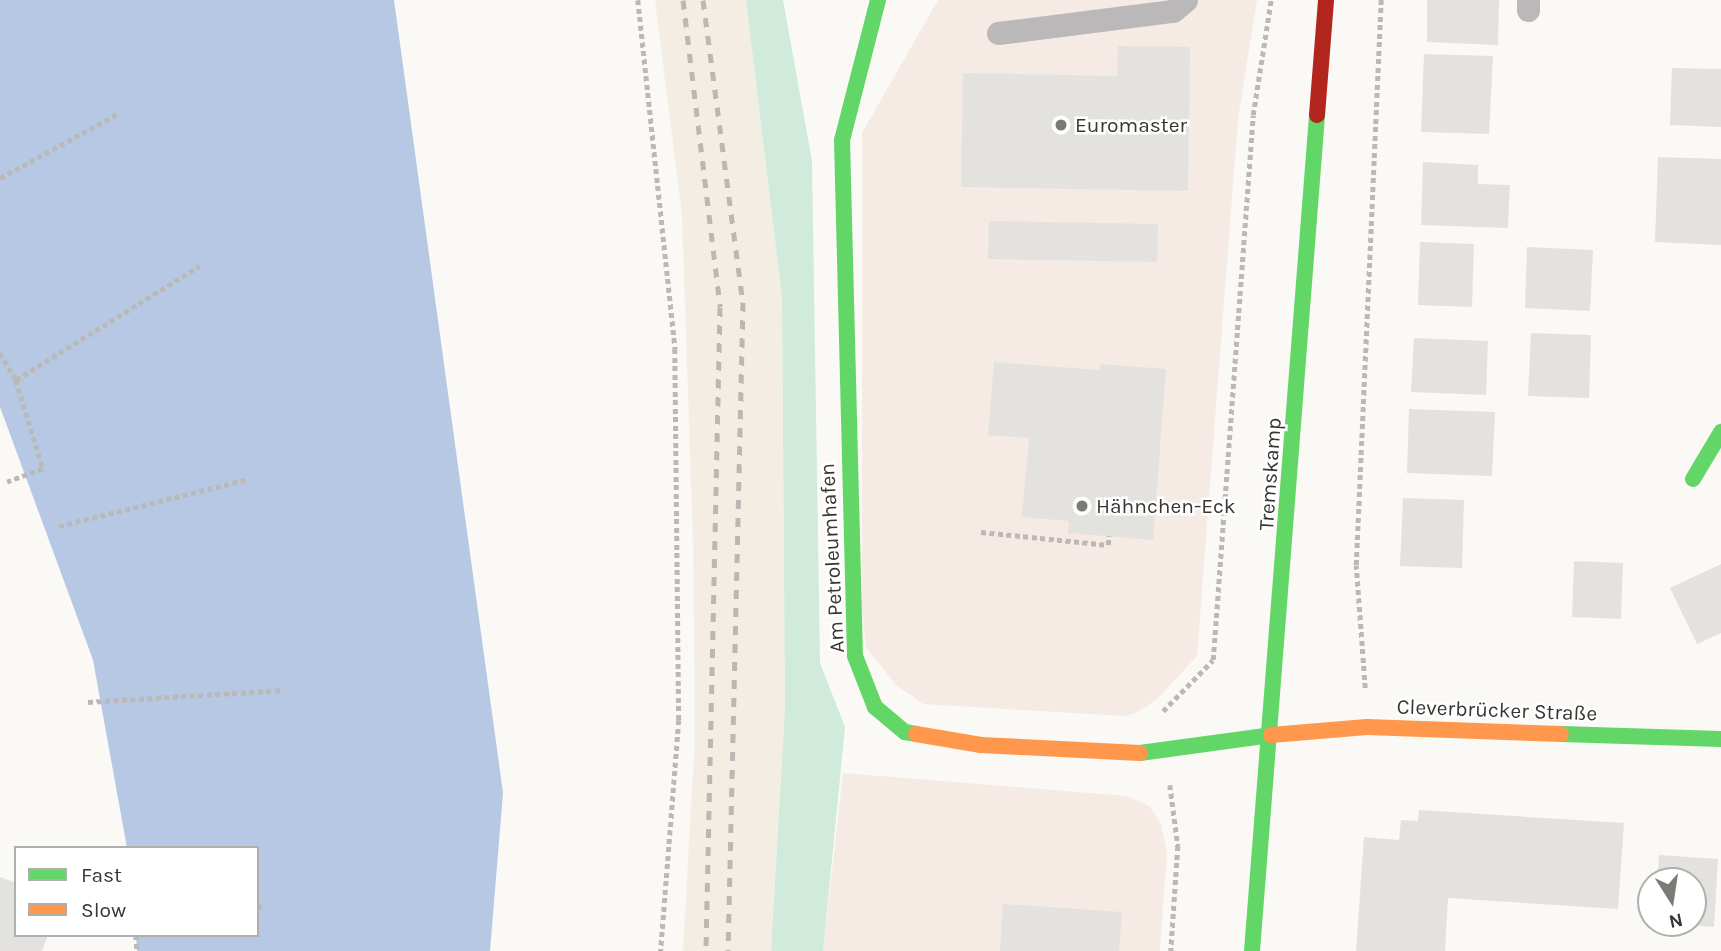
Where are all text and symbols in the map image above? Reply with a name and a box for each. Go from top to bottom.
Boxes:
place label: Euromaster [1075,112,1187,138]
marker: Euromaster [1053,117,1069,133]
street label: Tremskamp [1253,417,1287,531]
street label: Am Petroleumhafen [814,462,850,654]
place label: Hähnchen-Eck [1096,493,1236,519]
marker: Hähnchen-Eck [1074,498,1090,514]
street label: Cleverbrücker Straße [1396,694,1598,726]
legend [14,846,259,937]
text: Fast [81,863,122,887]
north arrow [1637,867,1707,937]
text: Slow [81,898,126,922]
text: N [1667,908,1685,933]

